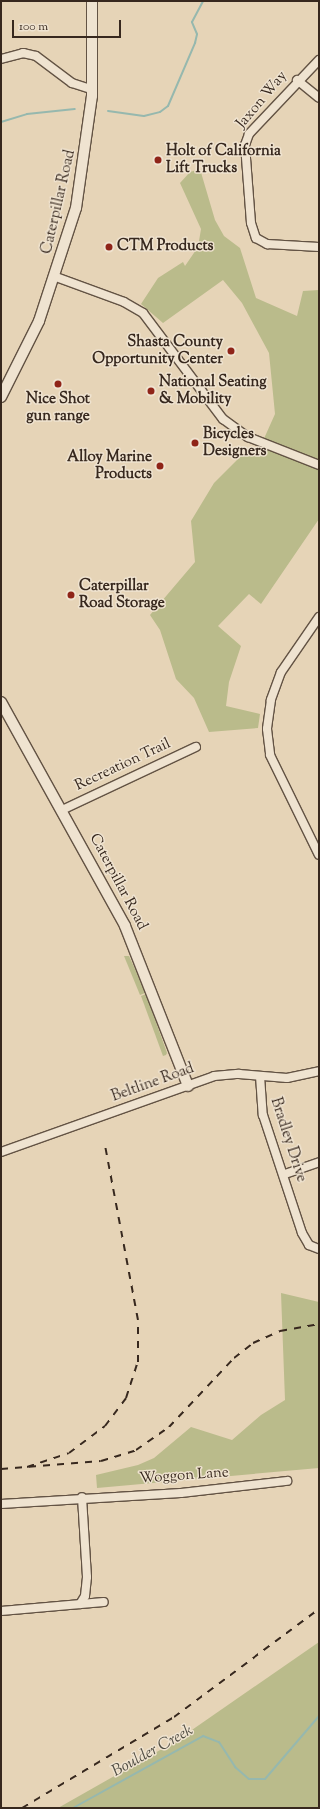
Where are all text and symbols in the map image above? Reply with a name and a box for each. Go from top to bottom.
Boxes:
scale bar [14,12,123,38]
text: 100 m [19,18,48,36]
street label: Jaxon Way [233,68,291,132]
place label: Holt of California Lift Trucks [166,142,281,177]
street label: Caterpillar Road [38,148,80,256]
marker: Holt of California Lift Trucks [153,155,163,165]
place label: CTM Products [117,238,213,256]
marker: CTM Products [104,242,114,252]
place label: Shasta County Opportunity Center [92,333,223,368]
marker: Shasta County Opportunity Center [226,346,236,356]
place label: National Seating & Mobility [159,373,266,408]
marker: Nice Shot gun range [53,379,63,389]
marker: National Seating & Mobility [146,386,156,396]
place label: Nice Shot gun range [26,390,90,425]
place label: Bicycles Designers [203,425,266,460]
marker: Bicycles Designers [190,438,200,448]
place label: Alloy Marine Products [67,448,152,483]
marker: Alloy Marine Products [155,461,165,471]
place label: Caterpillar Road Storage [79,577,165,612]
marker: Caterpillar Road Storage [66,590,76,600]
street label: Recreation Trail [72,735,174,795]
street label: Caterpillar Road [85,831,151,933]
street label: Beltline Road [109,1060,197,1106]
street label: Bradley Drive [266,1095,310,1185]
street label: Woggon Lane [139,1464,229,1488]
water label: Boulder Creek [109,1722,197,1782]

